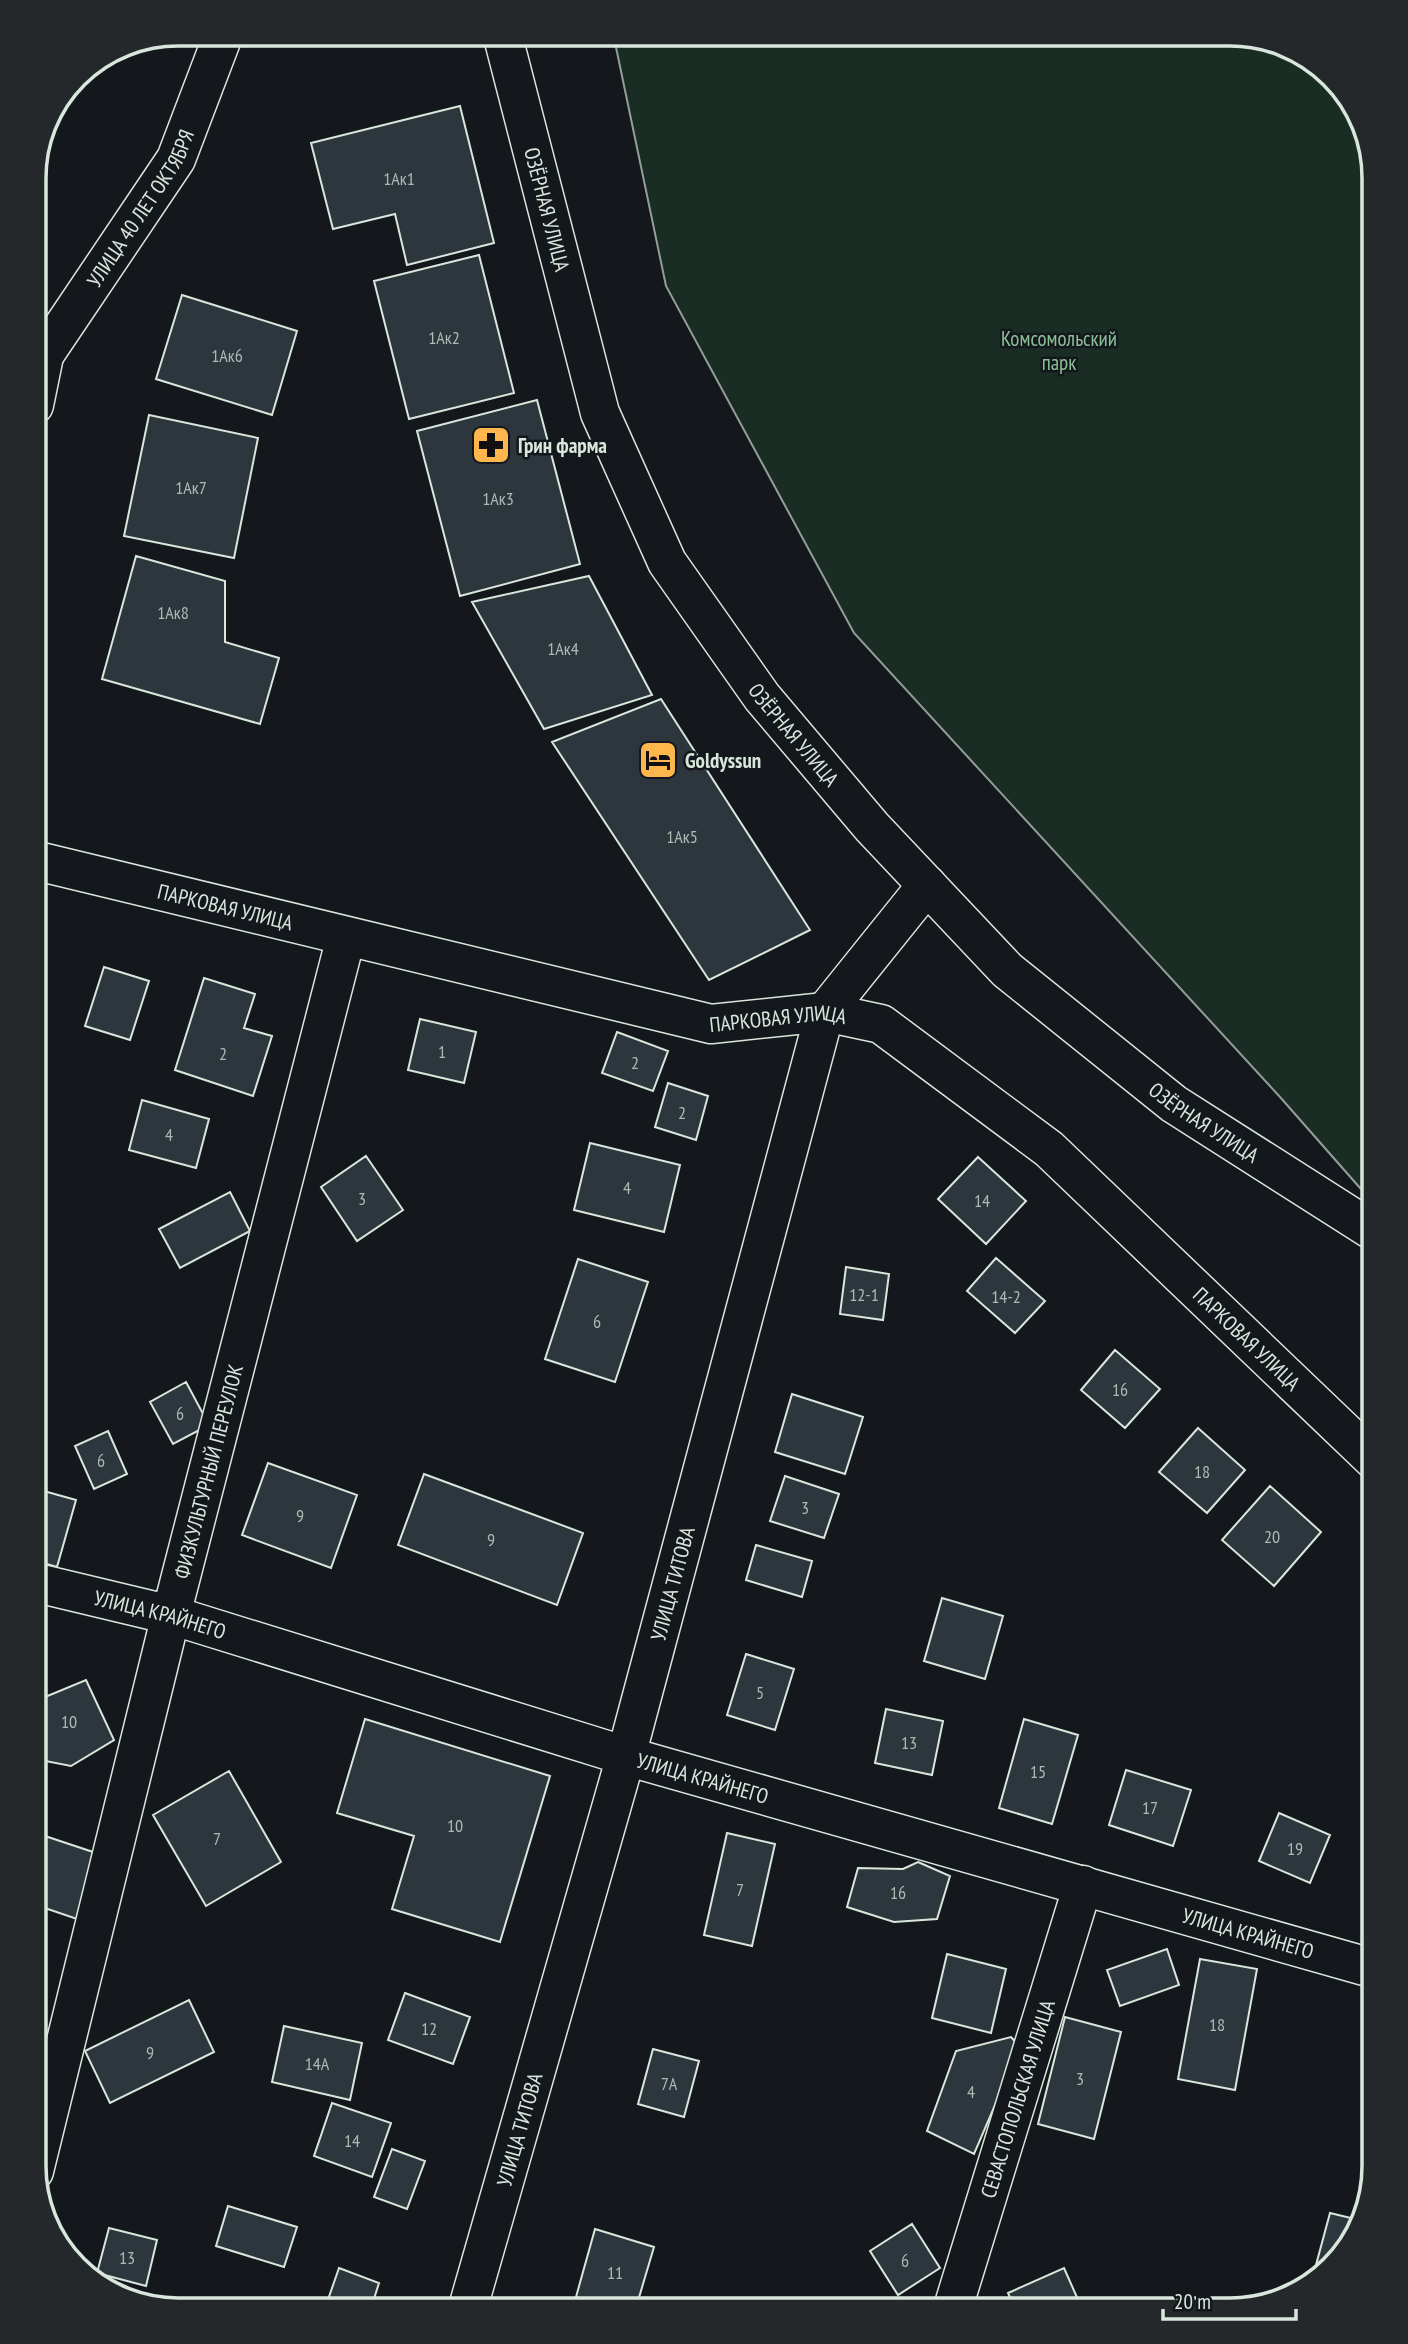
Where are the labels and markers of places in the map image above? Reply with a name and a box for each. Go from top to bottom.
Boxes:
pharmacy icon: Грин фарма [470,424,512,466]
place label: Грин фарма [518,432,607,459]
hotel icon: Goldyssun [637,739,679,781]
place label: Goldyssun [685,747,761,774]

